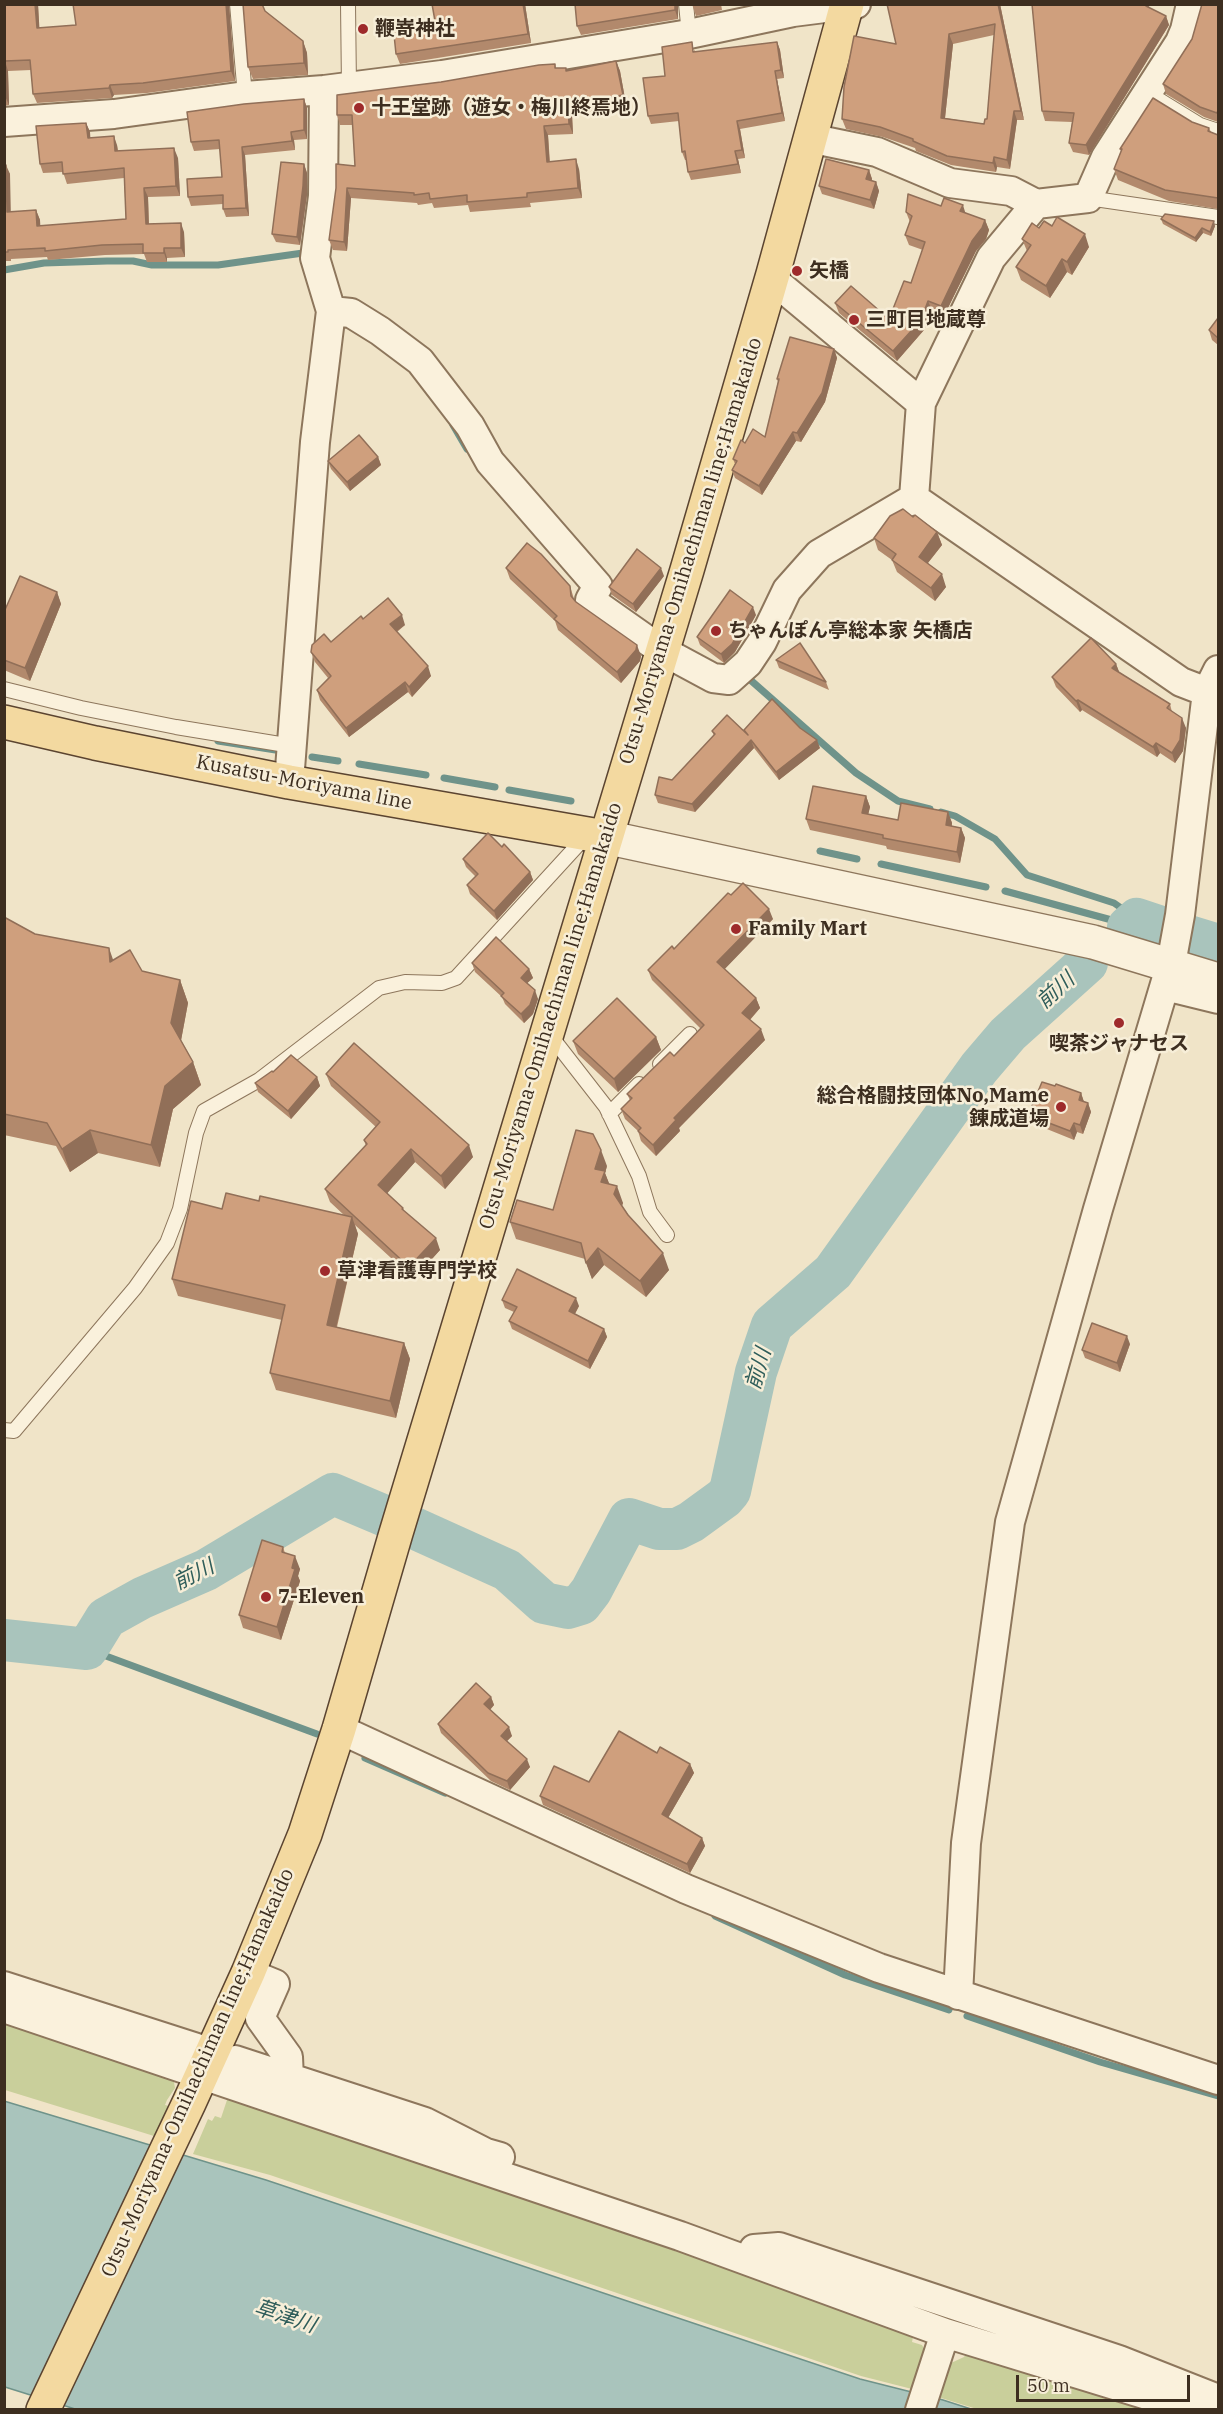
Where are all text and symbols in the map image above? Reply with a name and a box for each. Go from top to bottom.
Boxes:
place label: 鞭嵜神社 [375,17,455,41]
marker: 鞭嵜神社 [356,22,370,36]
place label: 十王堂跡（遊女・梅川終焉地） [371,96,651,120]
marker: 十王堂跡（遊女・梅川終焉地） [352,101,366,115]
place label: 矢橋 [809,259,849,283]
marker: 矢橋 [790,264,804,278]
place label: 三町目地蔵尊 [866,308,986,332]
marker: 三町目地蔵尊 [847,313,861,327]
street label: Otsu-Moriyama-Omihachiman line;Hamakaido [614,335,768,767]
place label: ちゃんぽん亭総本家 矢橋店 [728,619,973,643]
marker: ちゃんぽん亭総本家 矢橋店 [709,624,723,638]
street label: Kusatsu-Moriyama line [194,750,414,816]
street label: Otsu-Moriyama-Omihachiman line;Hamakaido [474,800,628,1232]
place label: Family Mart [748,917,867,941]
marker: Family Mart [729,922,743,936]
water label: 前川 [1032,968,1080,1014]
marker: 喫茶ジャナセス [1112,1016,1126,1030]
place label: 喫茶ジャナセス [1049,1032,1189,1056]
place label: 総合格闘技団体No,Mame 錬成道場 [816,1084,1049,1131]
marker: 総合格闘技団体No,Mame 錬成道場 [1054,1100,1068,1114]
place label: 草津看護専門学校 [337,1259,497,1283]
marker: 草津看護専門学校 [318,1264,332,1278]
water label: 前川 [741,1345,777,1393]
water label: 前川 [170,1554,218,1596]
place label: 7-Eleven [278,1585,364,1609]
marker: 7-Eleven [259,1590,273,1604]
street label: Otsu-Moriyama-Omihachiman line;Hamakaido [97,1865,299,2281]
water label: 草津川 [251,2295,319,2339]
scale bar [1019,2363,1193,2401]
text: 50 m [1027,2374,1070,2397]

